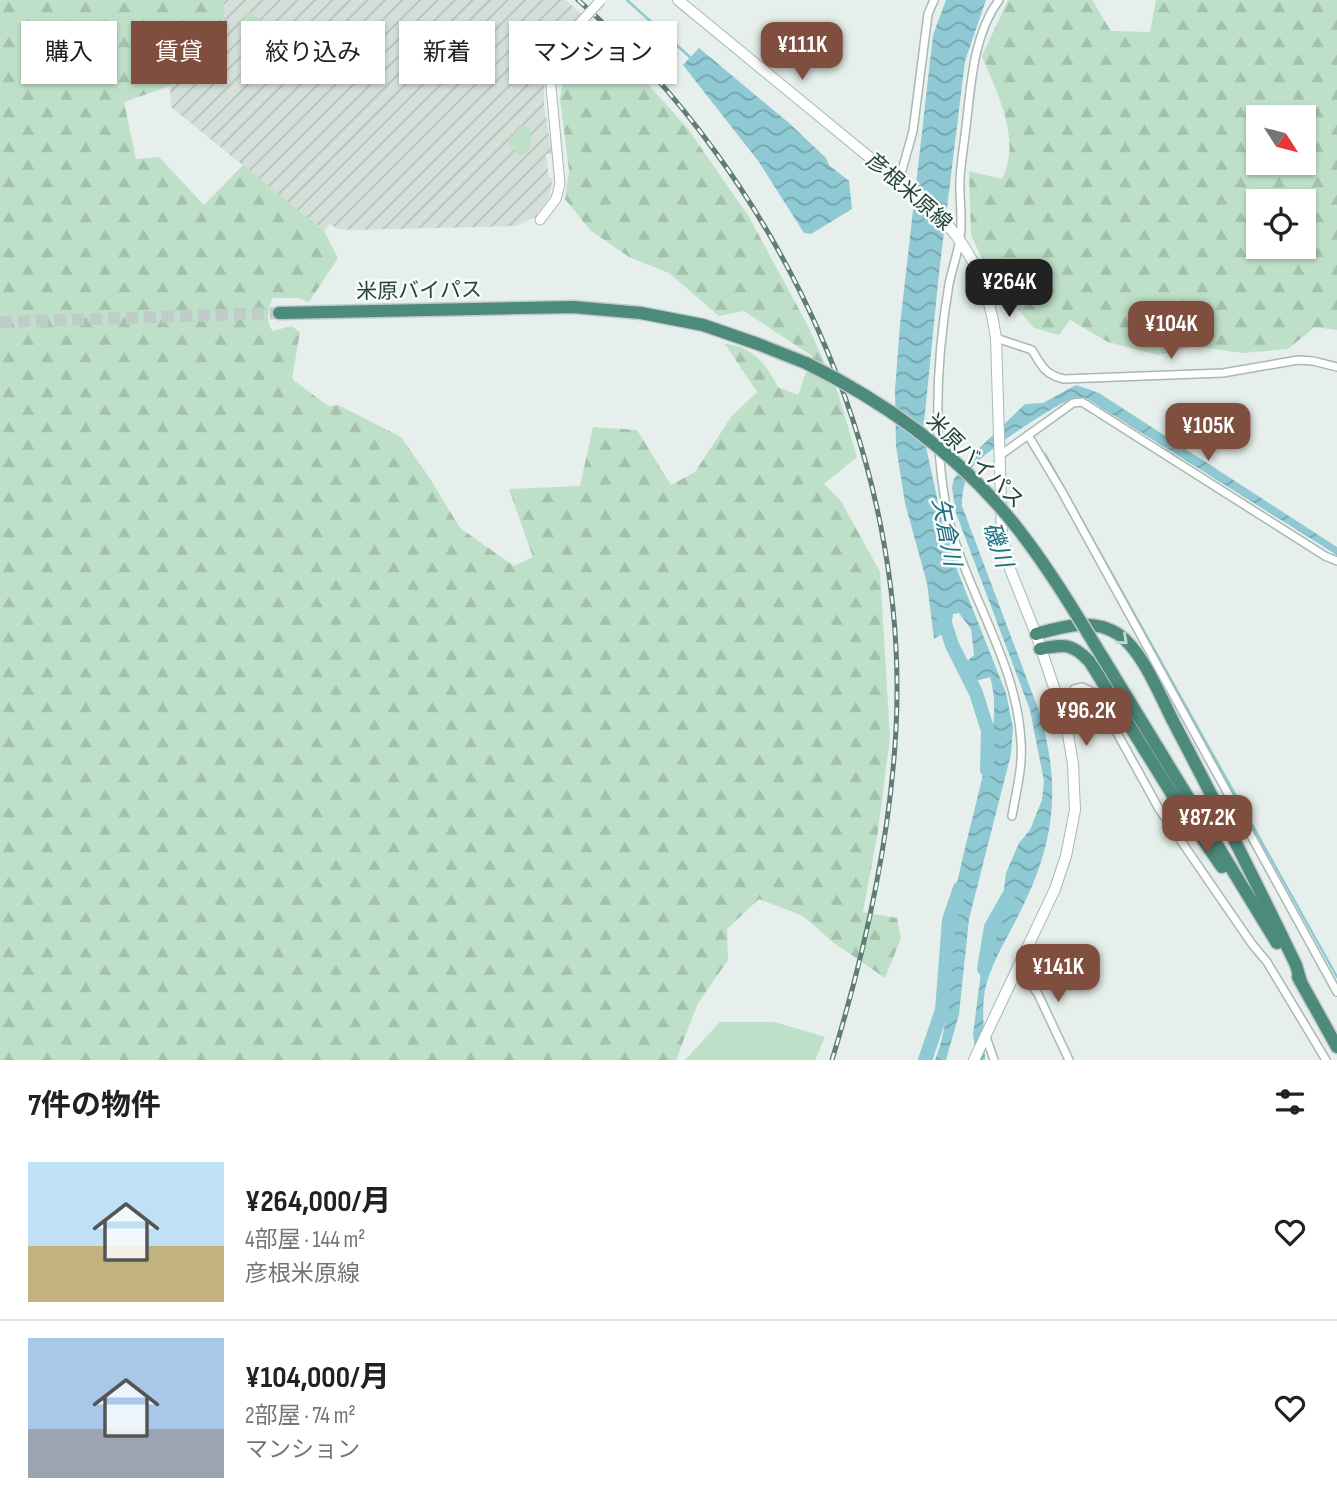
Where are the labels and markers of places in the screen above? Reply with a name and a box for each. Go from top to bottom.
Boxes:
pin: ¥111K [753,22,851,82]
pin: ¥264K [960,260,1058,319]
pin: ¥104K [1122,302,1220,361]
pin: ¥105K [1159,404,1257,463]
pin: ¥96.2K [1029,688,1143,748]
pin: ¥87.2K [1150,796,1264,855]
pin: ¥141K [1009,944,1107,1004]

